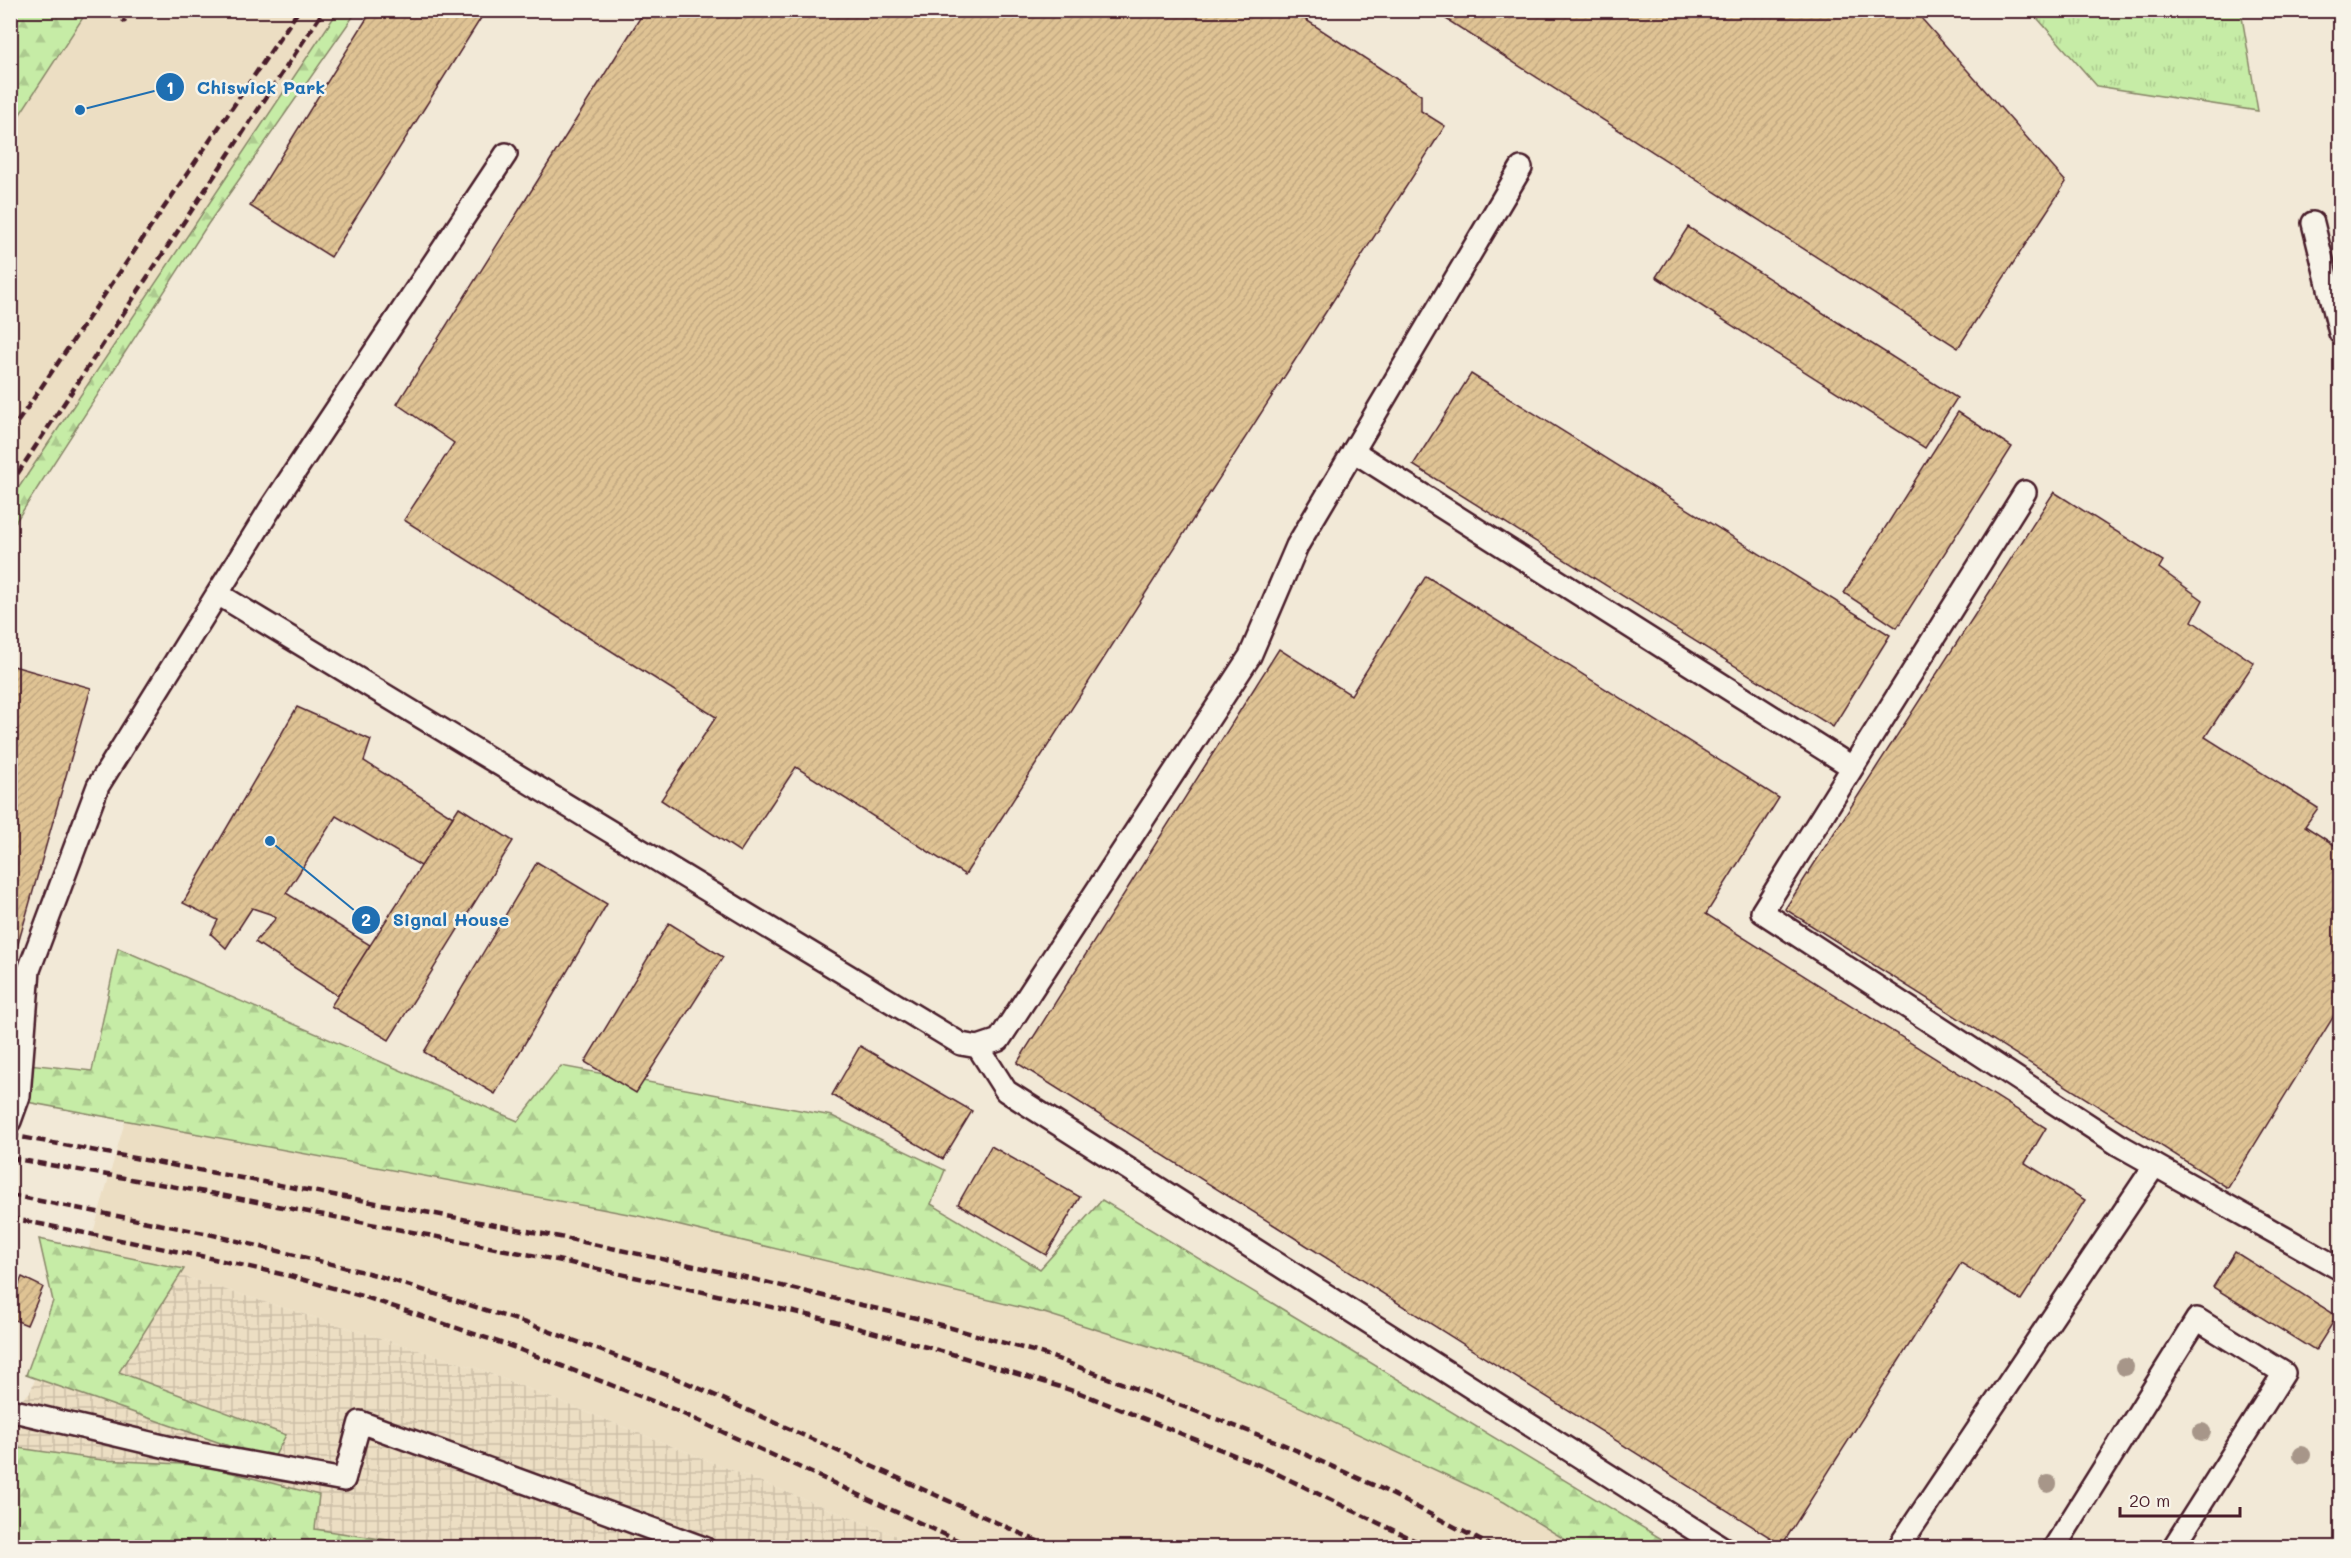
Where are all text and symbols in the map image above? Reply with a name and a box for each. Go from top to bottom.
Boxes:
callout: Chiswick Park [155,69,337,105]
text: 1 [166,75,174,99]
text: Chiswick Park [197,75,325,99]
callout: Signal House [351,902,521,938]
text: 2 [361,907,371,931]
text: Signal House [393,907,509,931]
scale bar [2120,1480,2240,1518]
text: 20 m [2129,1488,2170,1512]

